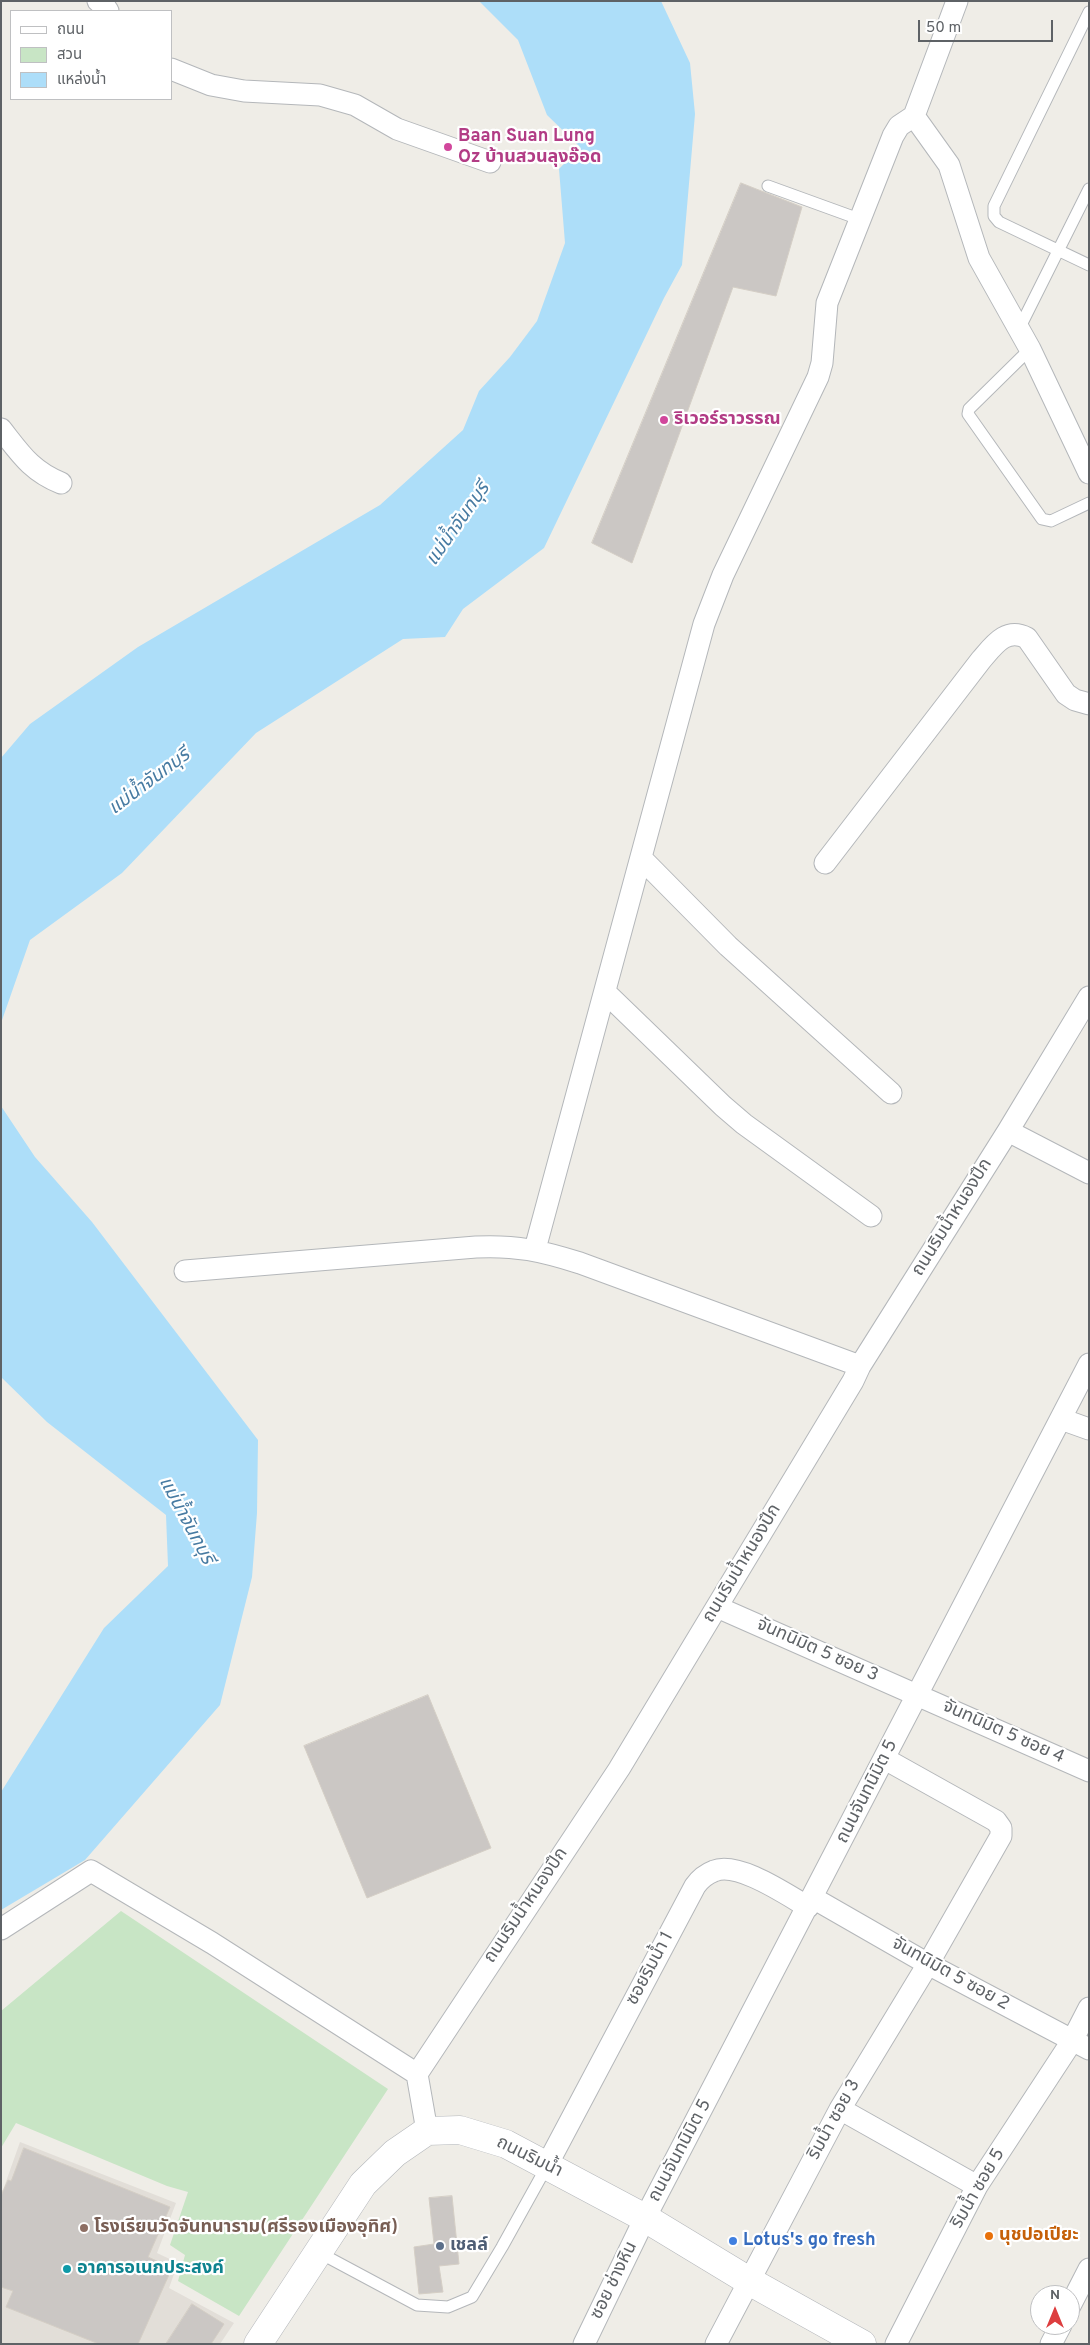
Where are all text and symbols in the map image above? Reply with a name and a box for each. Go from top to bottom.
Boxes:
legend [10,10,172,100]
scale bar [920,10,1055,42]
text: 50 m [926,19,961,38]
text: ถนน [57,21,84,40]
text: สวน [57,46,82,65]
text: แหล่งน้ำ [57,71,106,90]
place label: Baan Suan Lung Oz บ้านสวนลุงอ๊อด [458,126,601,168]
marker: Baan Suan Lung Oz บ้านสวนลุงอ๊อด [442,141,454,153]
place label: ริเวอร์ราวรรณ [674,409,781,431]
marker: ริเวอร์ราวรรณ [658,414,670,426]
water label: แม่น้ำจันทบุรี [422,479,496,571]
water label: แม่น้ำจันทบุรี [105,745,195,821]
street label: ถนนริมน้ำหนองปึก [908,1155,998,1281]
water label: แม่น้ำจันทบุรี [152,1473,218,1569]
street label: ถนนริมน้ำหนองปึก [699,1501,787,1627]
street label: จันทนิมิต 5 ซอย 3 [753,1615,881,1687]
street label: จันทนิมิต 5 ซอย 4 [939,1696,1067,1770]
street label: ถนนจันทนิมิต 5 [833,1737,903,1847]
street label: ถนนริมน้ำหนองปึก [480,1844,574,1968]
street label: ซอยริมน้ำ 1 [623,1929,679,2009]
street label: จันทนิมิต 5 ซอย 2 [887,1934,1013,2016]
street label: ริมน้ำ ซอย 3 [804,2076,866,2164]
street label: ถนนจันทนิมิต 5 [645,2096,717,2206]
street label: ถนนริมน้ำ [492,2133,566,2183]
street label: ริมน้ำ ซอย 5 [947,2145,1011,2233]
place label: โรงเรียนวัดจันทนาราม(ศรีรองเมืองอุทิศ) [94,2217,398,2239]
marker: โรงเรียนวัดจันทนาราม(ศรีรองเมืองอุทิศ) [78,2222,90,2234]
place label: นุชปอเปียะ [999,2225,1079,2247]
place label: Lotus's go fresh [743,2230,876,2252]
marker: นุชปอเปียะ [983,2230,995,2242]
place label: เชลล์ [450,2235,488,2257]
marker: Lotus's go fresh [727,2235,739,2247]
street label: ซอย ช่างหิน [587,2239,643,2323]
marker: เชลล์ [434,2240,446,2252]
place label: อาคารอเนกประสงค์ [77,2258,224,2280]
marker: อาคารอเนกประสงค์ [61,2263,73,2275]
north arrow [1030,2285,1080,2335]
text: N [1050,2287,1060,2304]

